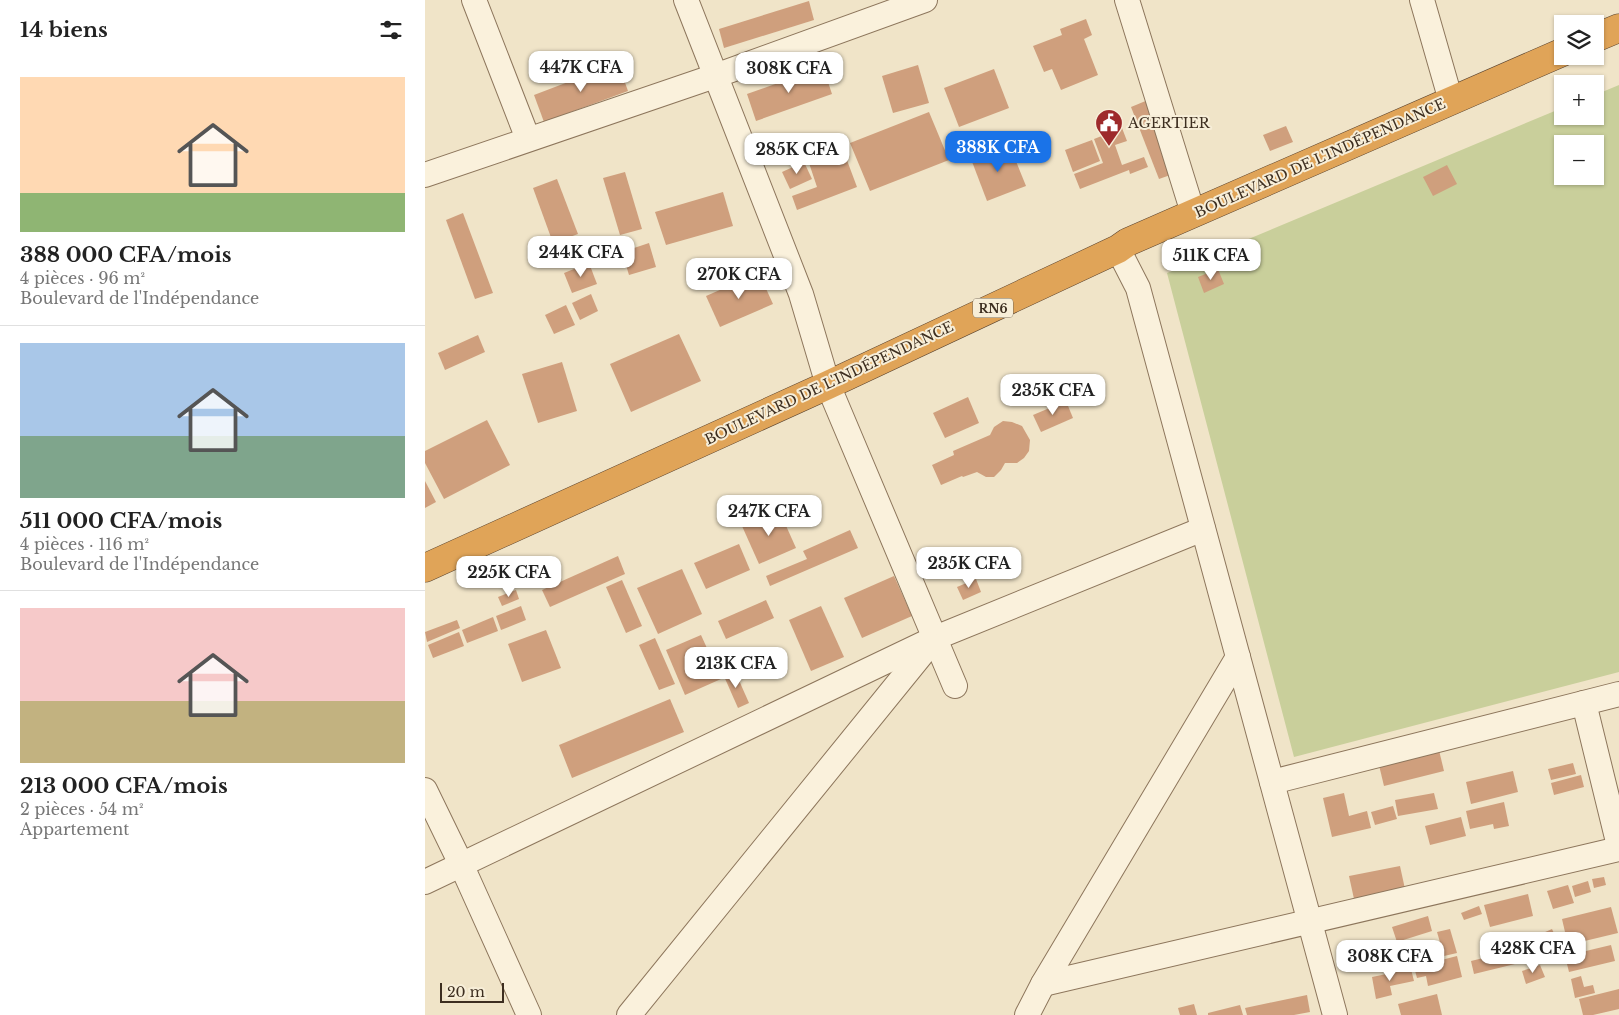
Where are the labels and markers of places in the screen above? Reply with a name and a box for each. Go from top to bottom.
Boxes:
pin: 447K CFA [529,51,633,93]
pin: 308K CFA [737,52,841,94]
public building icon: AGERTIER [1094,108,1124,147]
place label: AGERTIER [1127,114,1211,132]
pin: 388K CFA [946,130,1050,173]
pin: 285K CFA [745,132,849,175]
pin: 244K CFA [529,236,633,278]
pin: 511K CFA [1159,238,1263,281]
pin: 270K CFA [687,258,791,300]
pin: 235K CFA [1001,374,1105,416]
pin: 247K CFA [717,494,821,537]
pin: 235K CFA [917,546,1021,589]
pin: 225K CFA [457,556,561,598]
pin: 213K CFA [684,646,788,689]
pin: 428K CFA [1481,932,1585,974]
pin: 308K CFA [1338,940,1442,982]

